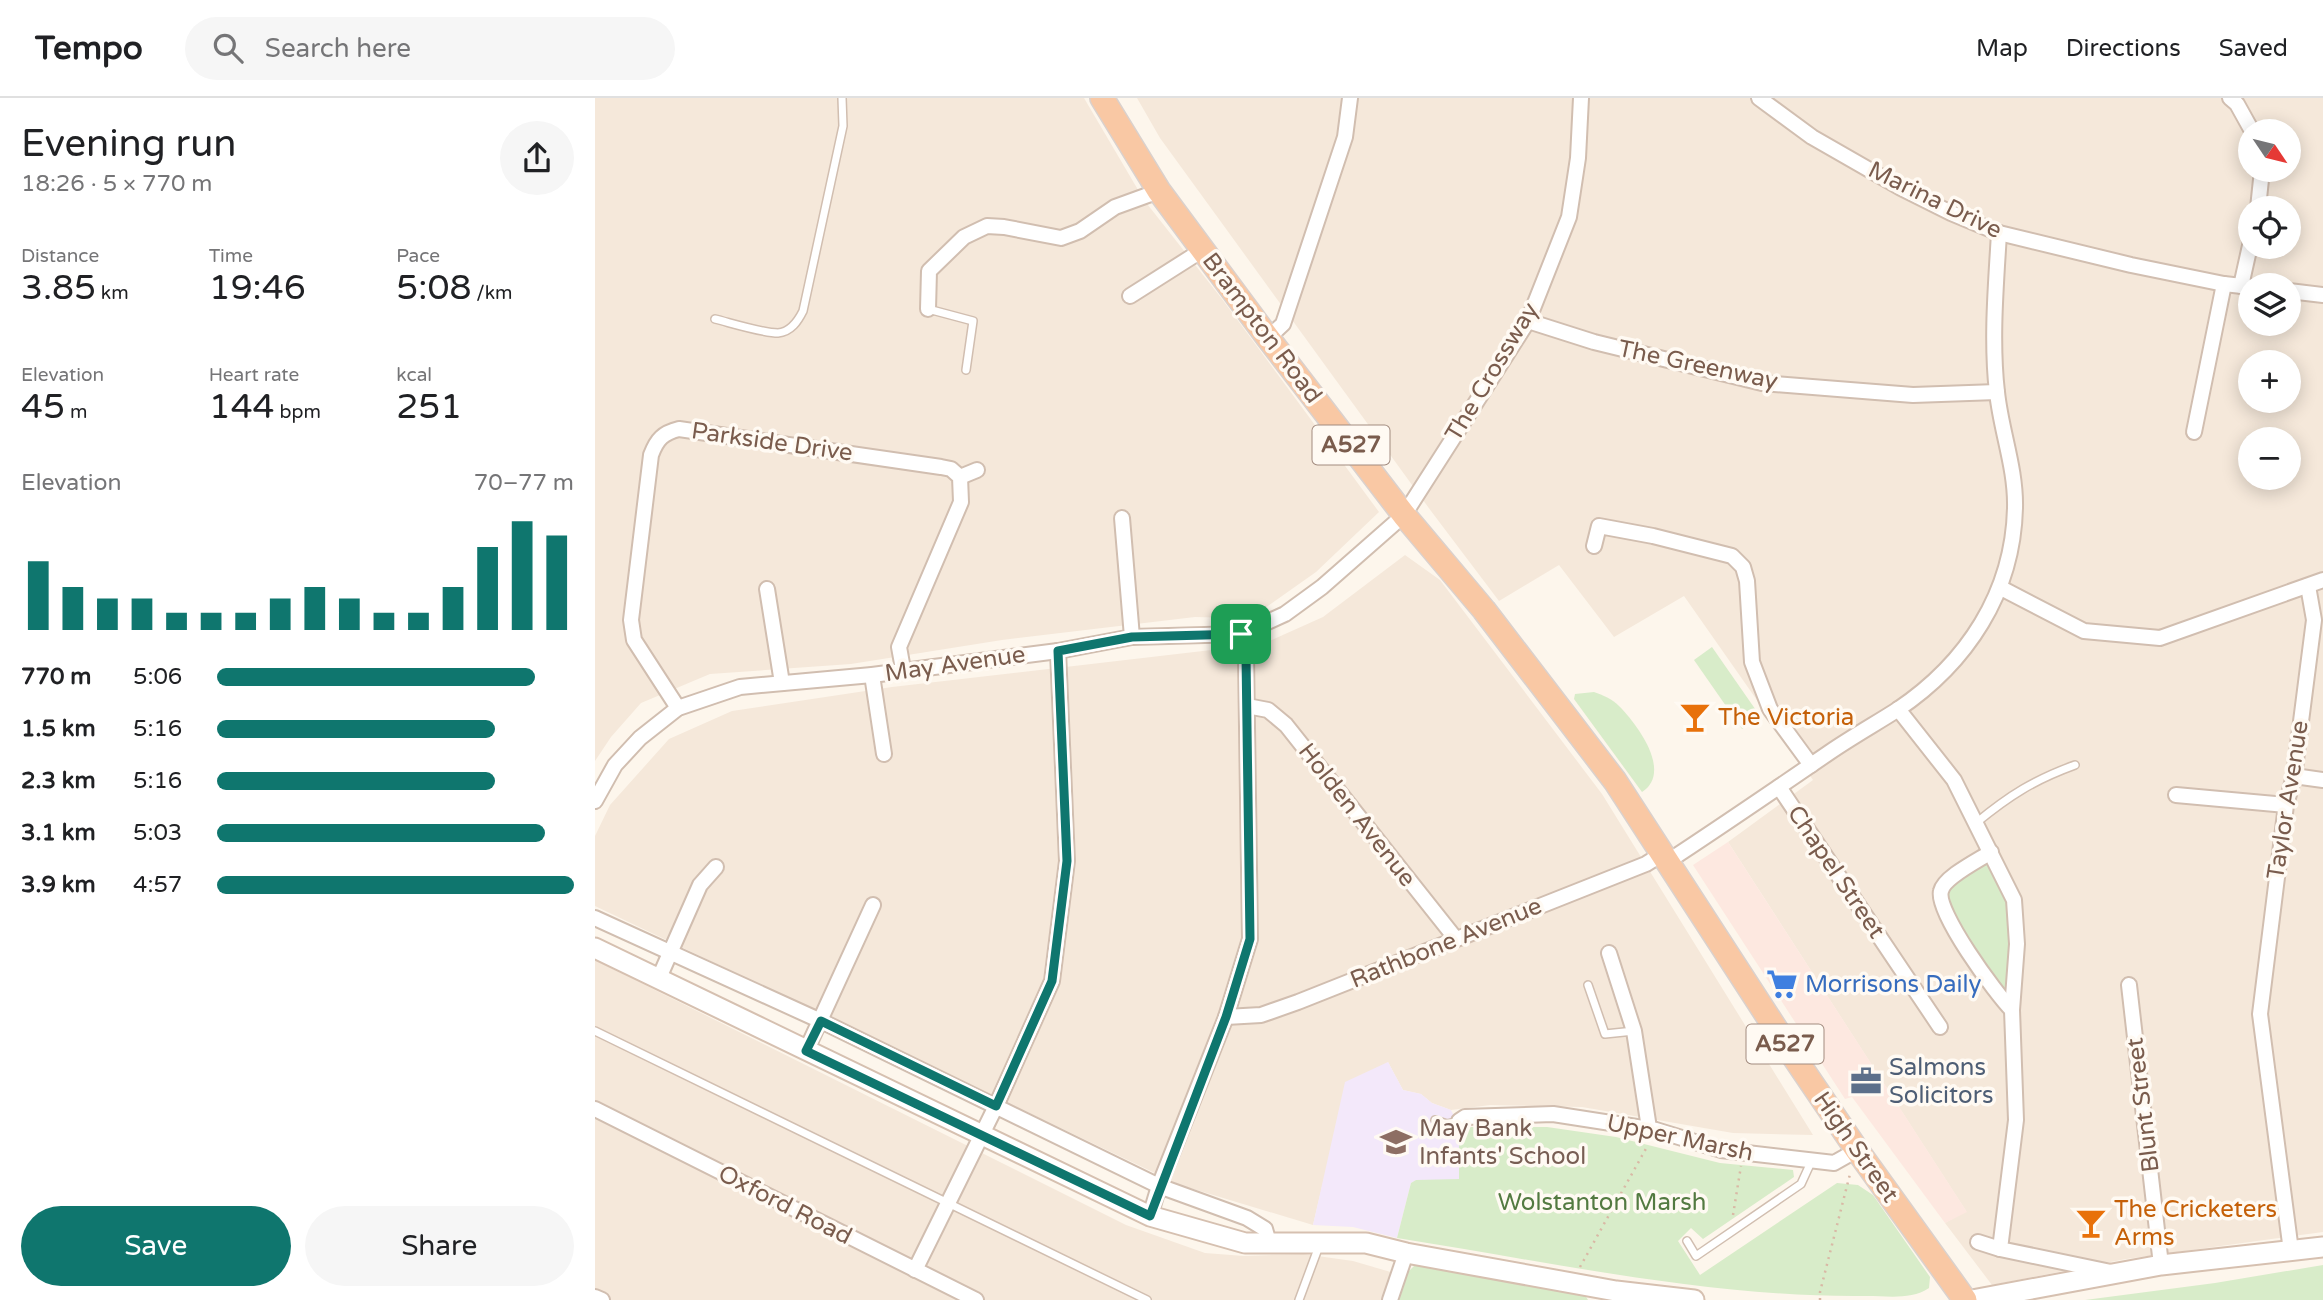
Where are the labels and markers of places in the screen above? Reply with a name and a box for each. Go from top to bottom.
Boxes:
pin [1211,604,1271,664]
bar icon: The Victoria [1678,700,1712,734]
place label: The Victoria [1718,703,1854,732]
supermarket icon: Morrisons Daily [1765,967,1799,1001]
place label: Morrisons Daily [1805,970,1982,999]
place label: Salmons Solicitors [1889,1053,1993,1110]
office icon: Salmons Solicitors [1849,1064,1883,1098]
place label: May Bank Infants' School [1419,1114,1586,1171]
school or university icon: May Bank Infants' School [1379,1125,1413,1159]
place label: The Cricketers Arms [2114,1195,2277,1252]
bar icon: The Cricketers Arms [2074,1206,2108,1240]

